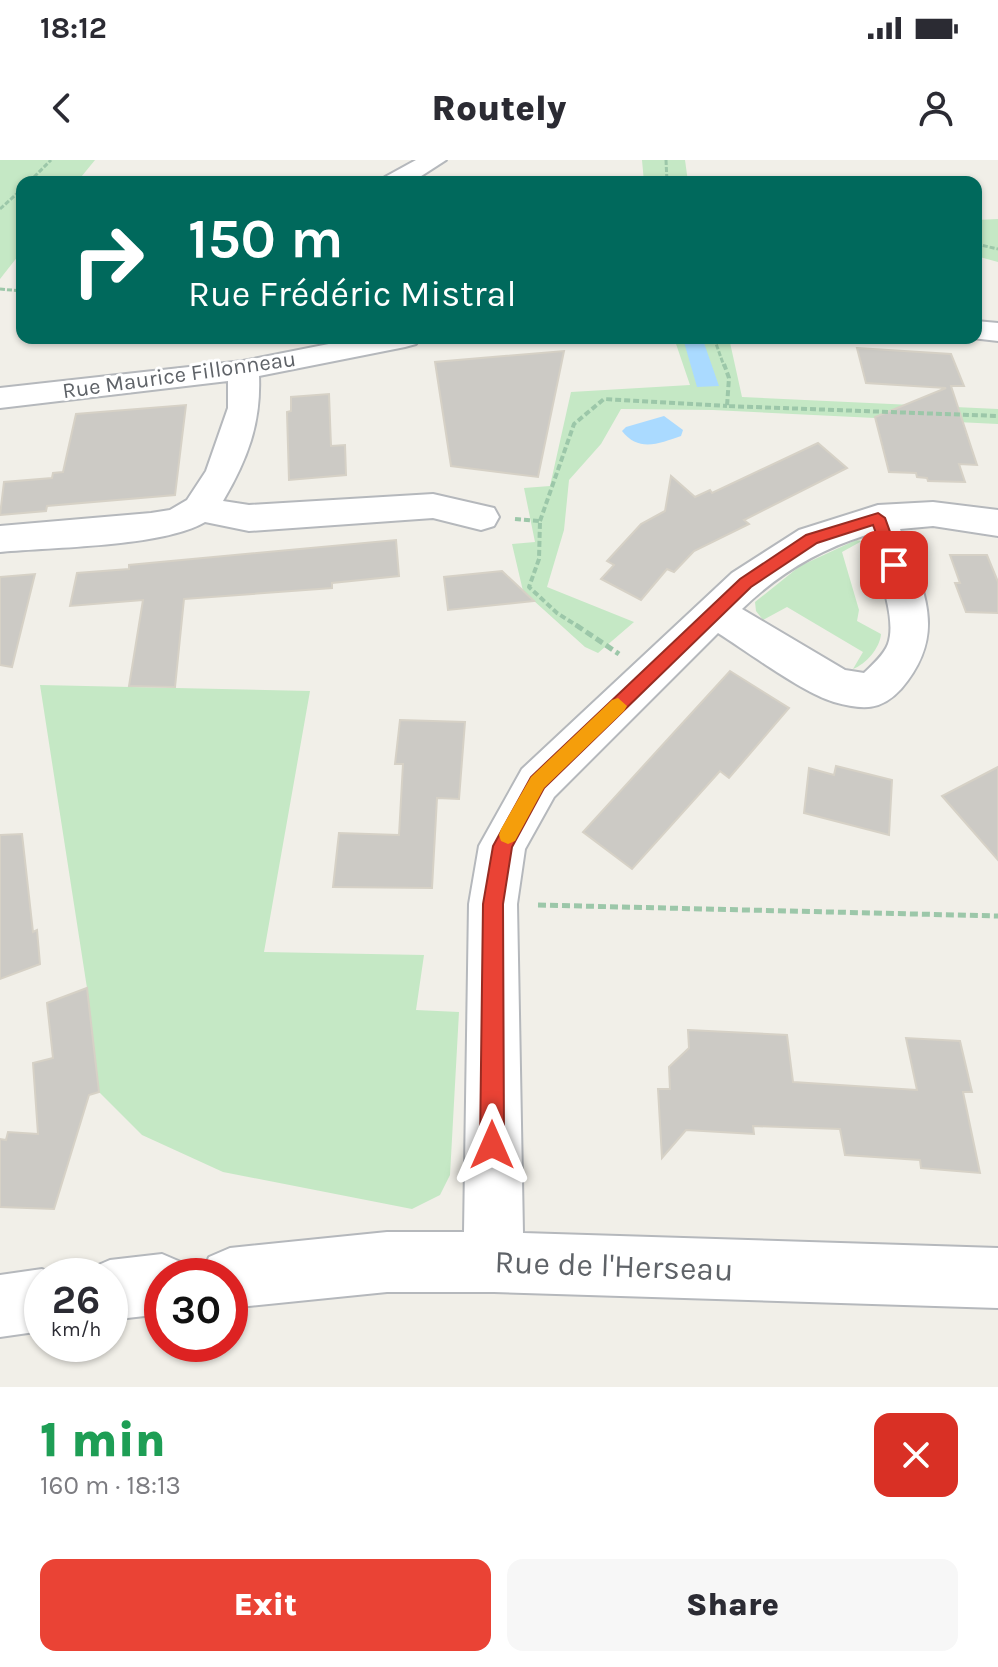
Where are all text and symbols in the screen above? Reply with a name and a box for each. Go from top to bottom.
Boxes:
text: 18:12 [40,10,107,46]
icon: back [40,86,84,130]
icon: person [914,86,958,130]
text: Routely [432,87,566,129]
text: 150 m [188,206,343,271]
icon: right [56,208,160,312]
text: Rue Frédéric Mistral [188,273,517,315]
street label: Rue Maurice Fillonneau [61,346,297,404]
pin [860,531,928,599]
icon: arrive [872,543,916,587]
position arrow [450,1103,534,1187]
street label: Rue de l'Herseau [494,1243,734,1289]
speed limit sign: 30 [144,1258,248,1362]
text: 26 [52,1276,100,1323]
text: km/h [51,1318,101,1341]
text: 1 min [40,1412,166,1468]
button: close [874,1413,958,1497]
text: 160 m · 18:13 [40,1470,181,1501]
button: Exit [40,1559,491,1651]
button: Share [507,1559,958,1651]

